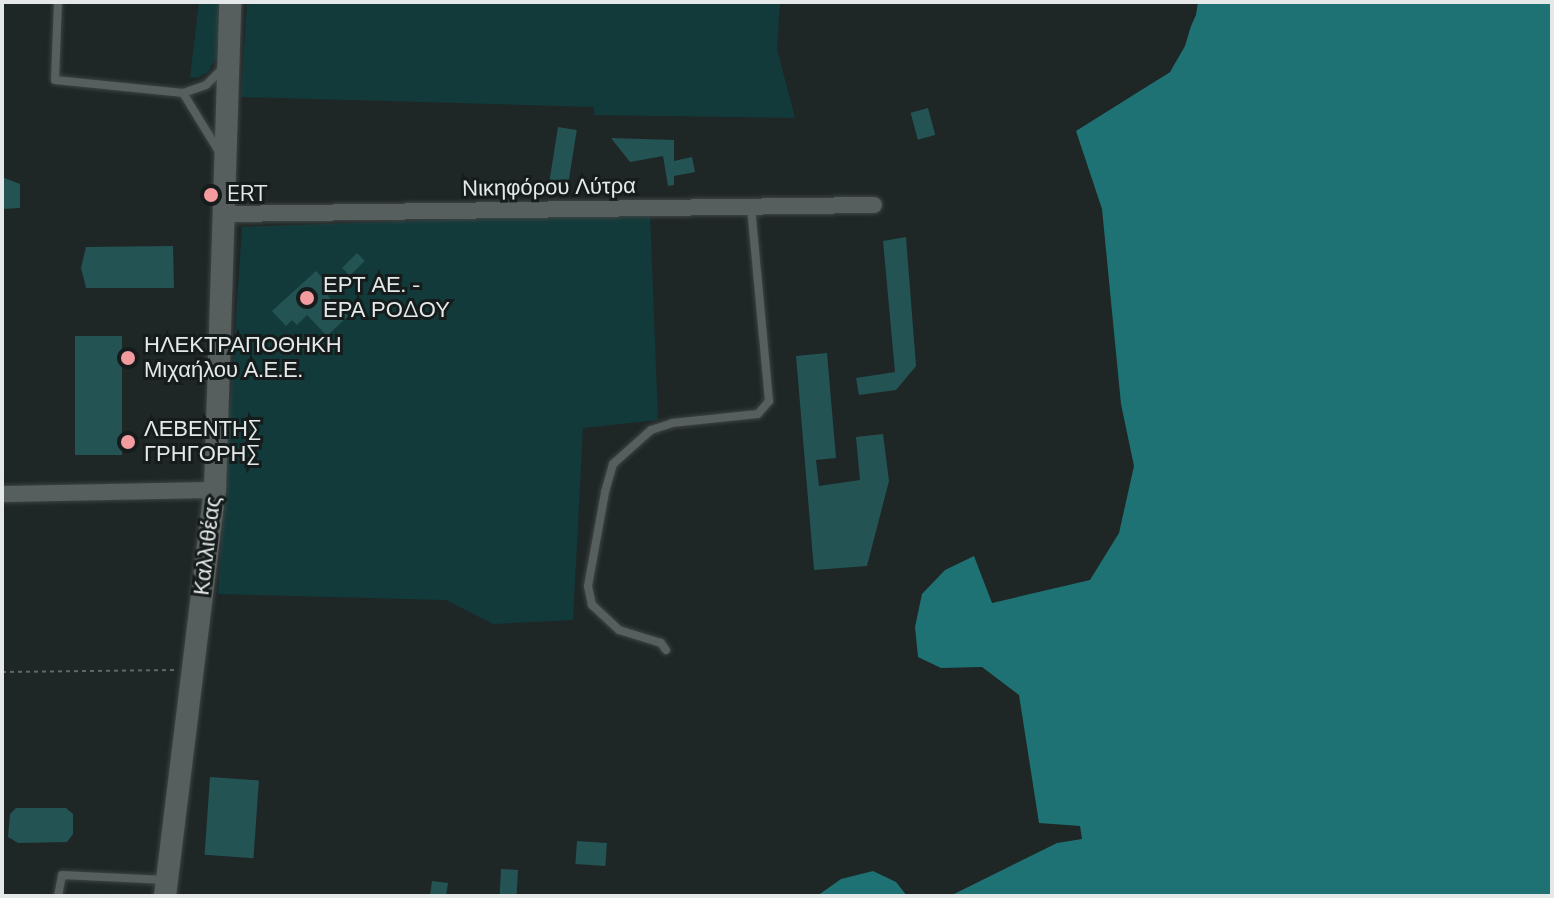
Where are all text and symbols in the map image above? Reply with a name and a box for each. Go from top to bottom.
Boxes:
street label: Νικηφόρου Λύτρα [462,173,636,203]
place label: ERT [227,182,267,208]
marker: ERT [202,186,220,204]
place label: ΕΡΤ ΑΕ. - ΕΡΑ ΡΟΔΟΥ [323,272,450,324]
marker: ΕΡΤ ΑΕ. - ΕΡΑ ΡΟΔΟΥ [298,289,316,307]
place label: ΗΛΕΚΤΡΑΠΟΘΗΚΗ Μιχαήλου Α.Ε.Ε. [144,332,342,384]
marker: ΗΛΕΚΤΡΑΠΟΘΗΚΗ Μιχαήλου Α.Ε.Ε. [119,349,137,367]
place label: ΛΕΒΕΝΤΗΣ ΓΡΗΓΟΡΗΣ [144,416,261,468]
marker: ΛΕΒΕΝΤΗΣ ΓΡΗΓΟΡΗΣ [119,433,137,451]
street label: Καλλιθέας [189,495,227,597]

